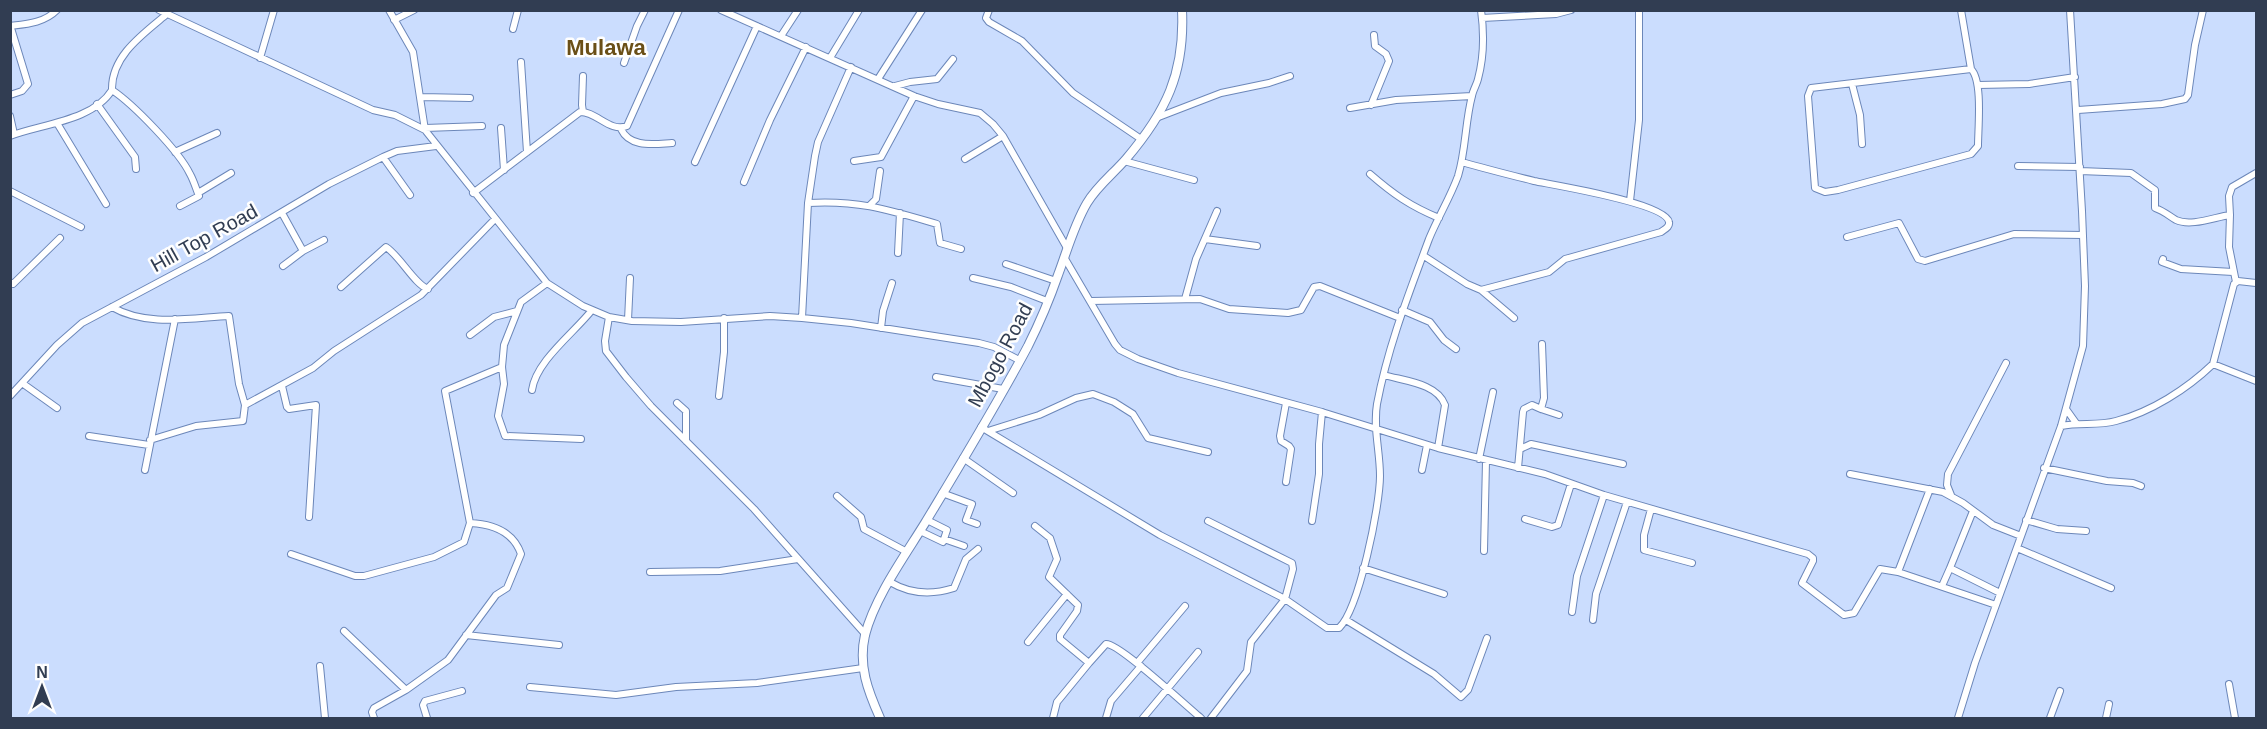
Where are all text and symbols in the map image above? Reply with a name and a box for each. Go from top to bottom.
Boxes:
district label: Mulawa [566,35,646,60]
street label: Hill Top Road [147,200,261,276]
street label: Mbogo Road [963,299,1037,411]
north arrow [12,657,72,717]
text: N [36,664,48,681]

